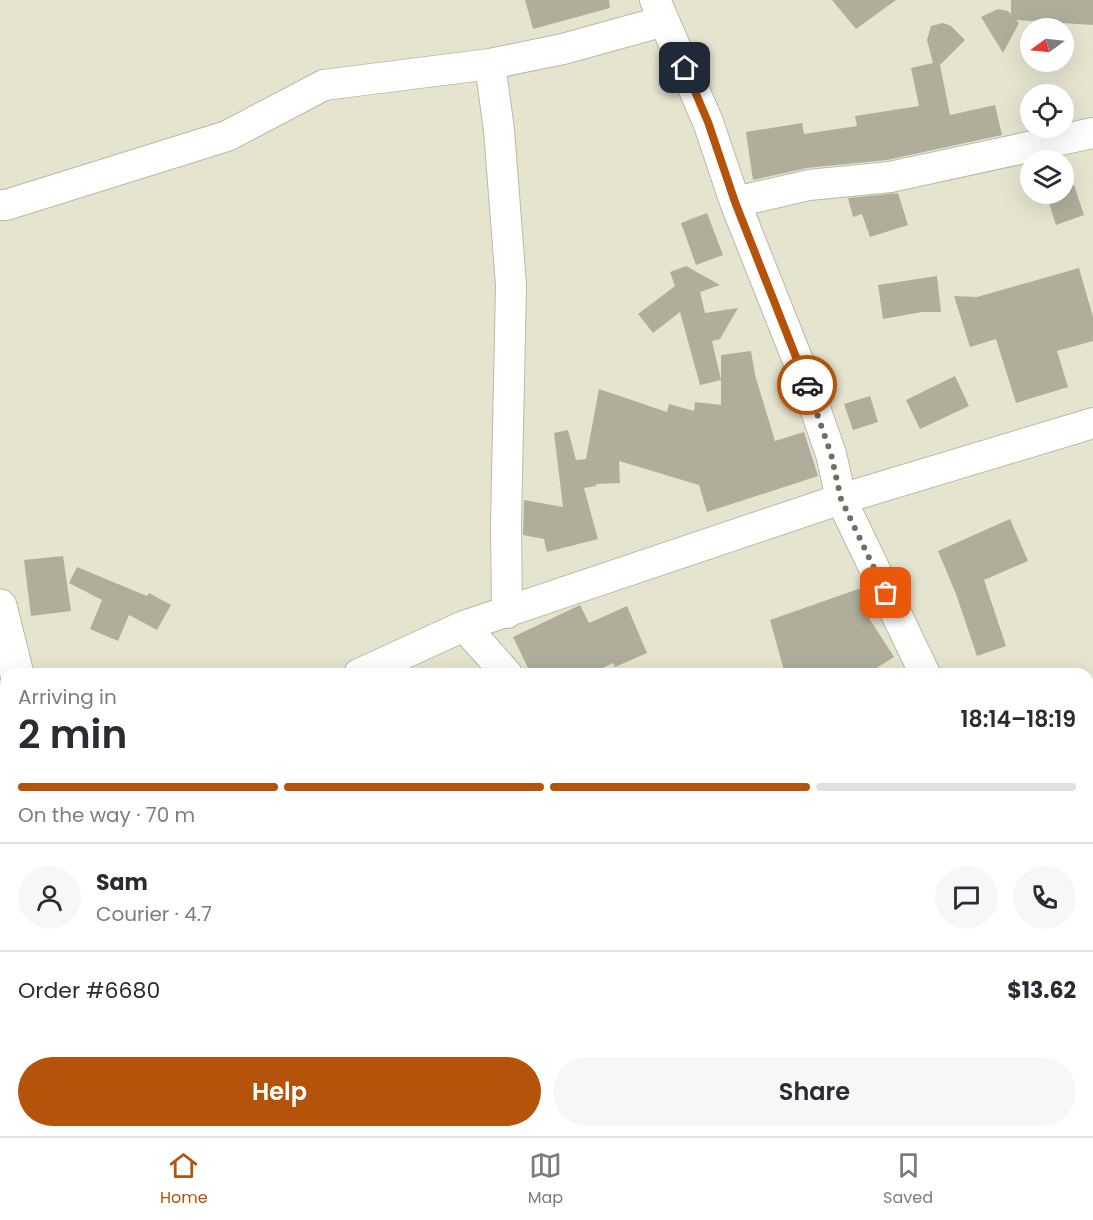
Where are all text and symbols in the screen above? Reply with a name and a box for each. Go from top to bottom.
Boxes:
north arrow [1020,18,1074,72]
map controls [1020,18,1074,204]
pin [659,42,710,93]
icon: home [668,51,701,84]
button: locate [1020,84,1074,138]
button: layers [1020,150,1074,204]
courier [777,355,837,415]
icon: car [791,369,824,402]
pin [860,567,911,618]
icon: bag [869,576,902,609]
text: Arriving in [18,683,117,711]
text: 18:14–18:19 [961,704,1076,735]
text: 2 min [18,707,127,762]
text: On the way · 70 m [18,801,195,829]
button: person [18,866,81,929]
button: chat [935,866,998,929]
button: phone [1013,866,1076,929]
text: Sam [96,867,148,898]
text: Courier · 4.7 [96,900,212,928]
text: Order #6680 [18,975,160,1006]
text: $13.62 [1007,975,1076,1006]
button: Help [18,1057,541,1126]
button: Share [553,1057,1076,1126]
tab: Home [160,1149,208,1210]
tab: Map [528,1149,563,1210]
tab: Saved [883,1149,933,1210]

